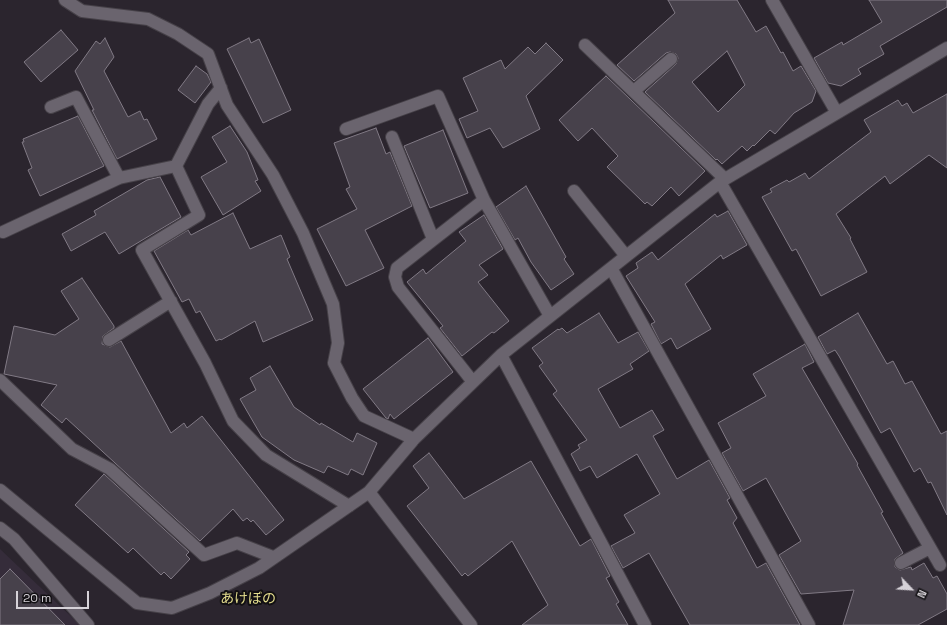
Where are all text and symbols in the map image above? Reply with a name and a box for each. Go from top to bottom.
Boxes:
north arrow [891,569,931,609]
scale bar [18,583,91,609]
text: N [914,588,930,600]
text: 20 m [23,590,51,606]
district label: あけぼの [220,591,276,607]

